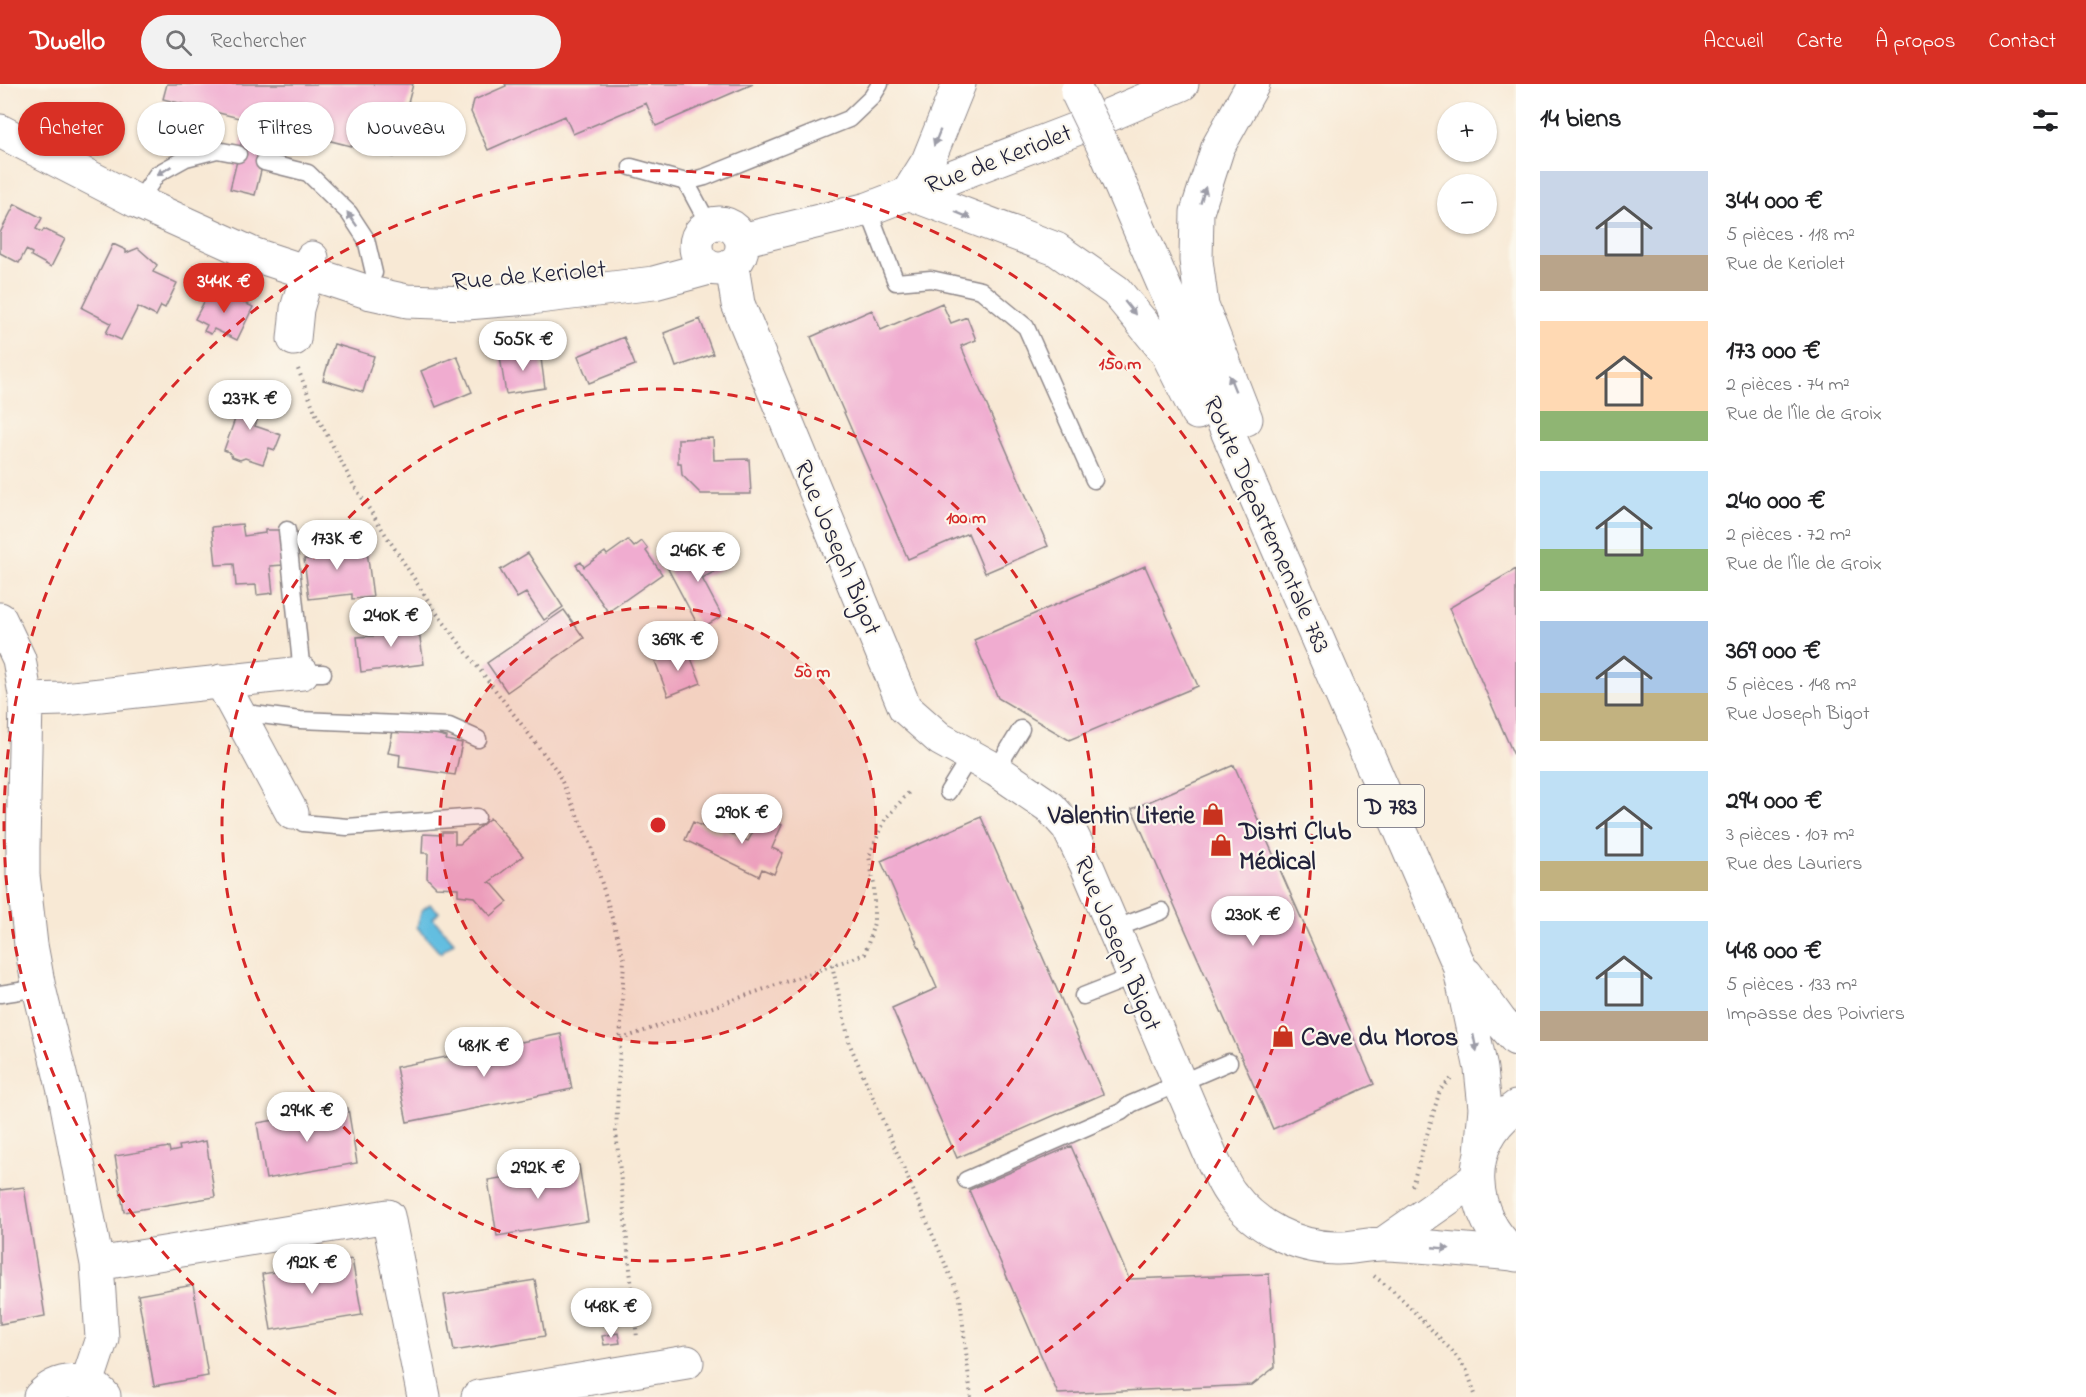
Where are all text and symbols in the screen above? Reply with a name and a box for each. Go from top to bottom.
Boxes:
search box [141,15,561,69]
text: Dwello [30,22,105,63]
icon: search [162,26,195,59]
text: Rechercher [210,26,306,58]
text: Accueil [1703,27,1764,57]
text: Carte [1797,27,1842,57]
text: À propos [1875,27,1955,57]
text: Contact [1988,27,2056,57]
text: 14 biens [1540,101,1622,139]
chip: Acheter [18,102,125,156]
chip: Louer [137,102,225,156]
chip: Filtres [237,102,334,156]
chip: Nouveau [346,102,466,156]
map controls [1437,102,1497,234]
button: + [1437,102,1497,162]
icon: filters [2029,104,2062,137]
street label: Rue de Keriolet [920,115,1078,206]
one-way arrow [932,129,941,147]
one-way arrow [156,165,172,176]
button: − [1437,174,1497,234]
text: 344 000 € [1726,183,1823,221]
one-way arrow [1199,186,1208,204]
icon: home [1588,195,1660,267]
one-way arrow [954,210,972,220]
one-way arrow [346,212,358,228]
text: 5 pièces · 118 m² [1726,221,1855,250]
text: Rue de Keriolet [1726,250,1845,279]
street label: Rue de Keriolet [451,251,608,303]
pin: 344K € [175,263,273,314]
text: 344K € [197,268,251,297]
one-way arrow [1124,300,1137,316]
pin: 505K € [474,321,572,372]
text: 505K € [493,326,553,355]
text: 173 000 € [1726,333,1821,371]
icon: home [1588,345,1660,417]
text: 150 m [1099,352,1141,378]
text: 2 pièces · 74 m² [1726,371,1850,400]
one-way arrow [1227,374,1236,392]
pin: 237K € [201,380,299,431]
text: 237K € [222,385,278,414]
street label: Route Départementale 783 [1191,390,1339,660]
text: Rue de l'Île de Groix [1726,400,1882,429]
street label: Rue Joseph Bigot [782,455,890,642]
text: 240 000 € [1726,483,1826,521]
icon: home [1588,495,1660,567]
text: 100 m [946,506,986,532]
pin: 173K € [288,520,386,571]
text: 2 pièces · 72 m² [1726,521,1851,550]
text: 173K € [311,525,363,554]
pin: 246K € [649,532,747,583]
text: 246K € [670,537,726,566]
text: Rue de l'Île de Groix [1726,550,1882,579]
pin: 240K € [342,597,440,648]
text: 240K € [363,602,419,631]
pin: 369K € [629,621,727,672]
text: 369K € [652,626,704,655]
text: 369 000 € [1726,633,1821,671]
icon: home [1588,645,1660,717]
text: 50 m [794,660,830,686]
text: 5 pièces · 148 m² [1726,671,1857,700]
text: Rue Joseph Bigot [1726,700,1870,729]
text: 294 000 € [1726,783,1822,821]
road number: D 783 [1358,785,1424,827]
pin: 290K € [693,794,791,845]
icon: home [1588,795,1660,867]
place label: Valentin Literie [1047,798,1196,836]
text: 290K € [715,799,769,828]
shop icon: Valentin Literie [1200,801,1226,827]
place label: Distri Club Médical [1238,814,1351,882]
centre of rings [648,815,668,835]
text: 3 pièces · 107 m² [1726,821,1855,850]
shop icon: Distri Club Médical [1208,832,1234,858]
text: Rue des Lauriers [1726,850,1863,879]
street label: Rue Joseph Bigot [1062,851,1170,1038]
pin: 230K € [1204,896,1302,947]
text: 230K € [1225,901,1281,930]
text: 448 000 € [1726,933,1822,971]
icon: home [1588,945,1660,1017]
text: 5 pièces · 133 m² [1726,971,1858,1000]
text: Impasse des Poivriers [1726,1000,1905,1029]
place label: Cave du Moros [1301,1020,1458,1058]
shop icon: Cave du Moros [1270,1023,1296,1049]
pin: 481K € [435,1027,533,1078]
text: 481K € [459,1032,509,1061]
one-way arrow [1471,1033,1481,1052]
pin: 294K € [258,1092,356,1143]
text: 294K € [281,1097,333,1126]
pin: 292K € [489,1149,587,1200]
text: 292K € [511,1154,565,1183]
pin: 192K € [263,1244,361,1295]
one-way arrow [1432,1244,1451,1253]
text: 192K € [287,1249,337,1278]
pin: 448K € [562,1288,660,1339]
text: 448K € [585,1293,637,1322]

